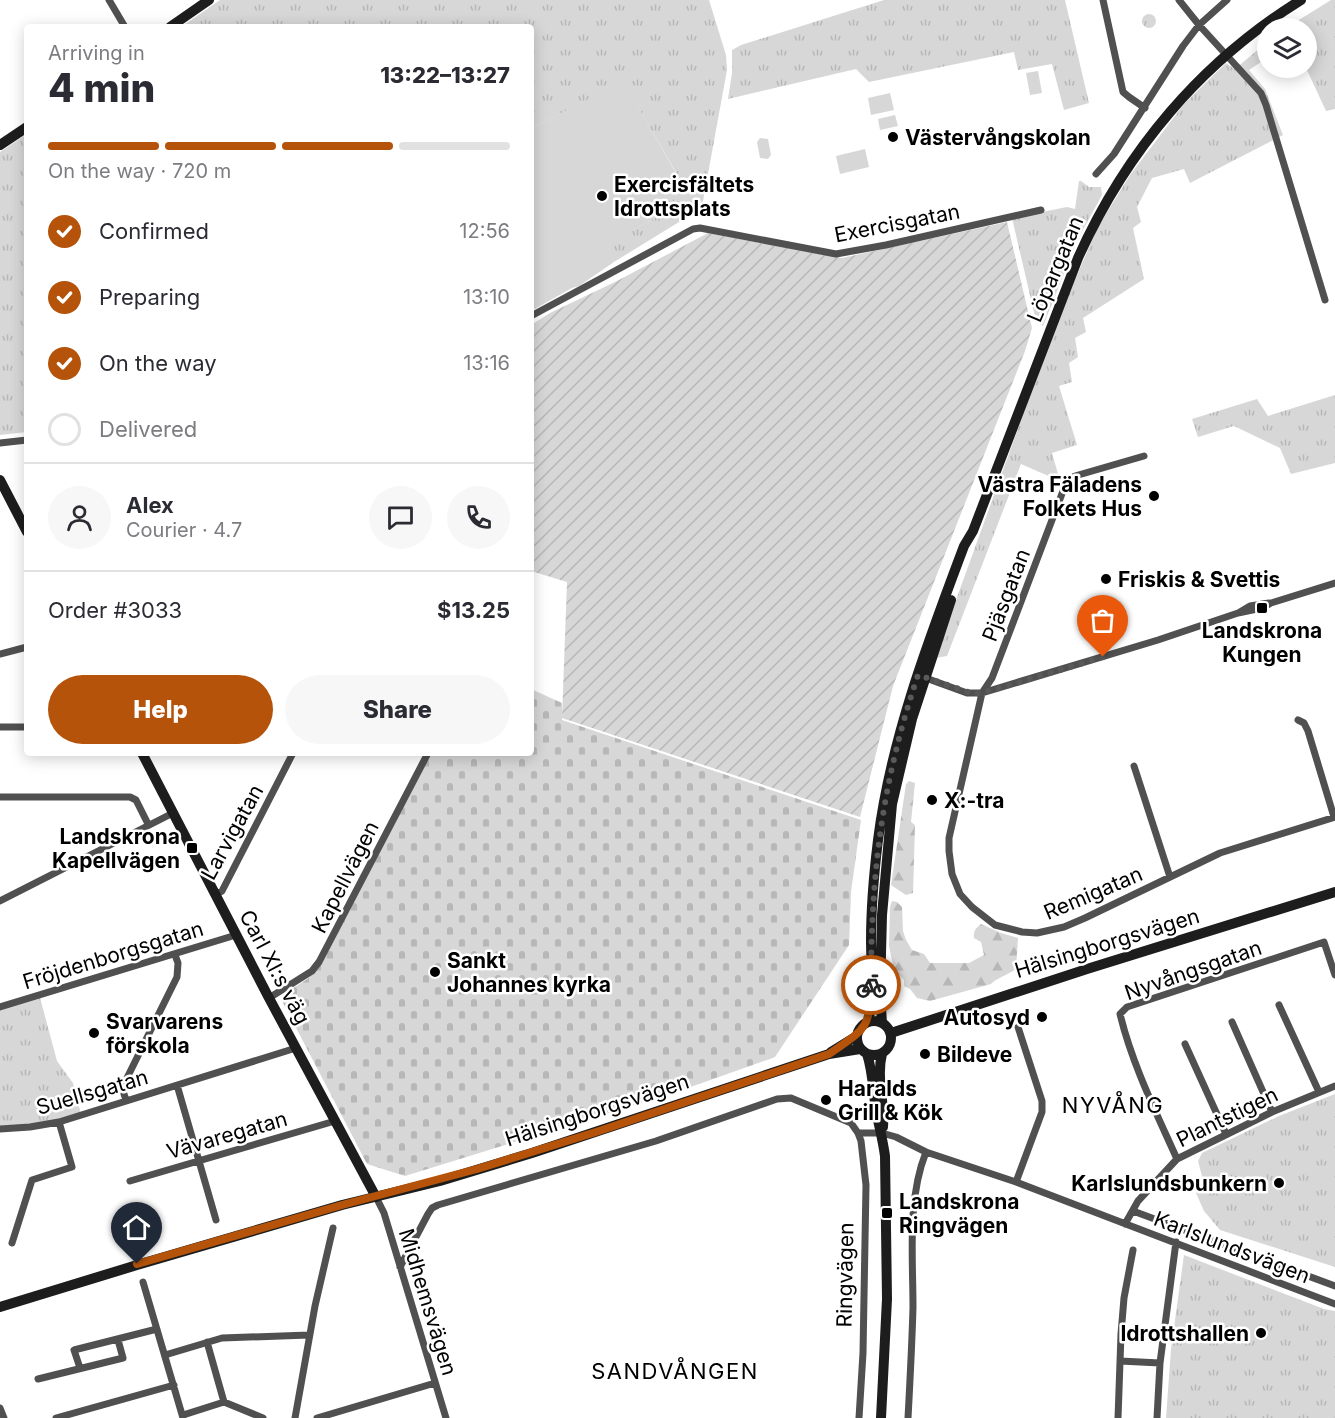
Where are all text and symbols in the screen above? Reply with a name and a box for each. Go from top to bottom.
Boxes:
map controls [1257,18,1317,78]
button: layers [1257,18,1317,78]
text: Arriving in [48,41,145,65]
text: 13:22–13:27 [380,62,510,88]
text: 4 min [48,64,155,111]
place label: Västervångskolan [905,125,1091,150]
marker: Västervångskolan [886,130,900,144]
text: On the way · 720 m [48,159,231,183]
place label: Exercisfältets Idrottsplats [614,172,754,221]
marker: Exercisfältets Idrottsplats [595,189,609,203]
street label: Exercisgatan [832,199,962,247]
street label: Löpargatan [1021,212,1089,326]
icon: check [48,215,81,248]
text: Confirmed [99,218,209,244]
text: 12:56 [459,219,510,243]
icon: check [48,281,81,314]
text: Preparing [99,284,200,310]
text: 13:10 [463,285,510,309]
icon: check [48,347,81,380]
text: On the way [99,350,217,376]
text: 13:16 [463,351,510,375]
text: Delivered [99,416,197,442]
place label: Västra Fäladens Folkets Hus [977,472,1142,521]
button: person [48,486,111,549]
button: chat [369,486,432,549]
button: phone [447,486,510,549]
marker: Västra Fäladens Folkets Hus [1147,489,1161,503]
text: Alex [126,492,174,518]
text: Courier · 4.7 [126,518,242,542]
street label: Pjäsgatan [977,545,1035,645]
place label: Friskis & Svettis [1118,567,1280,592]
marker: Friskis & Svettis [1099,572,1113,586]
pin [1077,595,1128,657]
text: Order #3033 [48,597,182,623]
text: $13.25 [437,597,510,623]
marker: Landskrona Kungen [1255,601,1269,615]
icon: bag [1086,604,1119,637]
place label: Landskrona Kungen [1202,618,1322,667]
button: Help [48,675,273,744]
button: Share [285,675,510,744]
street label: Larvigatan [196,780,268,884]
place label: X:-tra [944,788,1005,813]
marker: X:-tra [925,793,939,807]
street label: Kapellvägen [306,817,384,937]
place label: Landskrona Kapellvägen [52,824,180,873]
marker: Landskrona Kapellvägen [185,841,199,855]
street label: Remigatan [1040,861,1146,925]
street label: Hälsingborgsvägen [1012,903,1202,983]
street label: Carl XI:s väg [234,906,316,1028]
street label: Fröjdenborgsgatan [20,916,206,994]
street label: Nyvångsgatan [1121,935,1265,1005]
place label: Sankt Johannes kyrka [447,948,611,997]
courier [841,955,901,1015]
marker: Sankt Johannes kyrka [428,965,442,979]
icon: bike [855,969,888,1002]
place label: Autosyd [944,1005,1030,1030]
place label: Svarvarens förskola [106,1009,223,1058]
marker: Autosyd [1035,1010,1049,1024]
marker: Svarvarens förskola [87,1026,101,1040]
place label: Bildeve [937,1042,1012,1067]
marker: Bildeve [918,1047,932,1061]
street label: Suellsgatan [33,1064,151,1120]
street label: Hälsingborgsvägen [502,1068,692,1152]
place label: Haralds Grill & Kök [838,1076,944,1125]
street label: Plantstigen [1172,1082,1282,1152]
district label: NYVÅNG [1062,1091,1164,1118]
marker: Haralds Grill & Kök [819,1093,833,1107]
street label: Vävaregatan [164,1106,290,1164]
place label: Karlslundsbunkern [1071,1171,1267,1196]
marker: Karlslundsbunkern [1272,1176,1286,1190]
place label: Landskrona Ringvägen [899,1189,1020,1238]
pin [111,1202,162,1264]
marker: Landskrona Ringvägen [880,1206,894,1220]
street label: Karlslundsvägen [1150,1206,1314,1288]
icon: home [120,1211,153,1244]
street label: Ringvägen [832,1222,858,1328]
street label: Midhemsvägen [394,1226,462,1378]
place label: Idrottshallen [1120,1321,1249,1346]
marker: Idrottshallen [1254,1326,1268,1340]
district label: SANDVÅNGEN [591,1357,759,1384]

